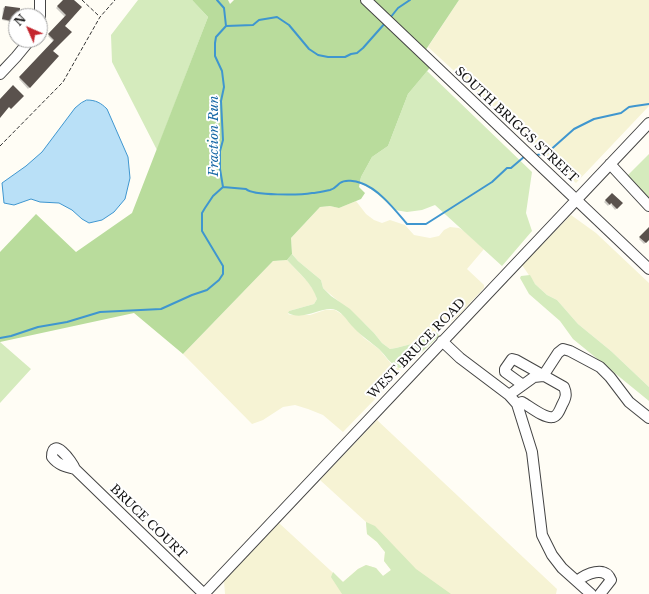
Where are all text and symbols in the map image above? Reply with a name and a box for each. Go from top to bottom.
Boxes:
north arrow [8,8,48,48]
text: N [12,12,29,29]
street label: SOUTH BRIGGS STREET [452,64,580,186]
water label: Fraction Run [206,96,222,176]
street label: WEST BRUCE ROAD [365,296,469,402]
street label: BRUCE COURT [107,482,189,562]

